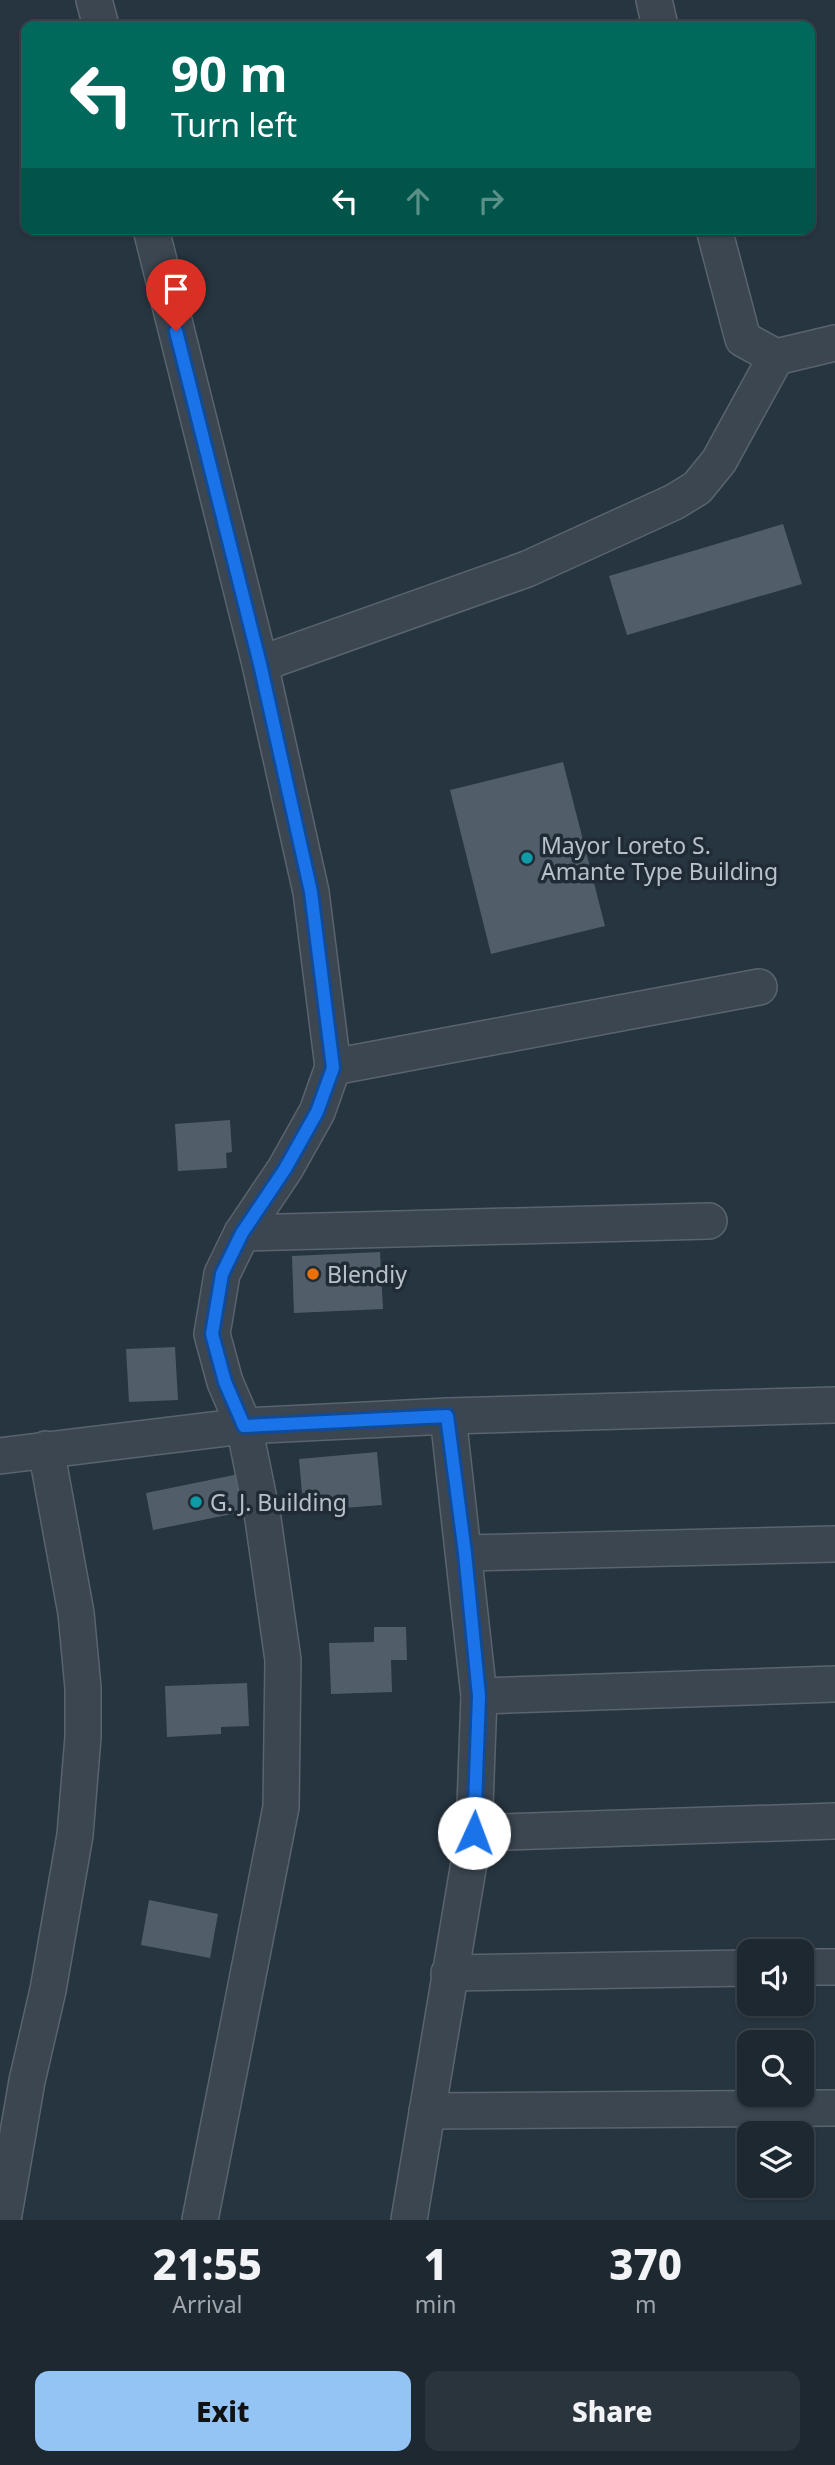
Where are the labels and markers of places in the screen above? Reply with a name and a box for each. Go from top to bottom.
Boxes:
pin [146,259,206,331]
place label: Mayor Loreto S. Amante Type Building [541,829,778,887]
marker: Mayor Loreto S. Amante Type Building [519,850,535,866]
place label: Blendiy [327,1258,407,1290]
marker: Blendiy [305,1266,321,1282]
place label: G. J. Building [210,1486,347,1518]
marker: G. J. Building [188,1494,204,1510]

